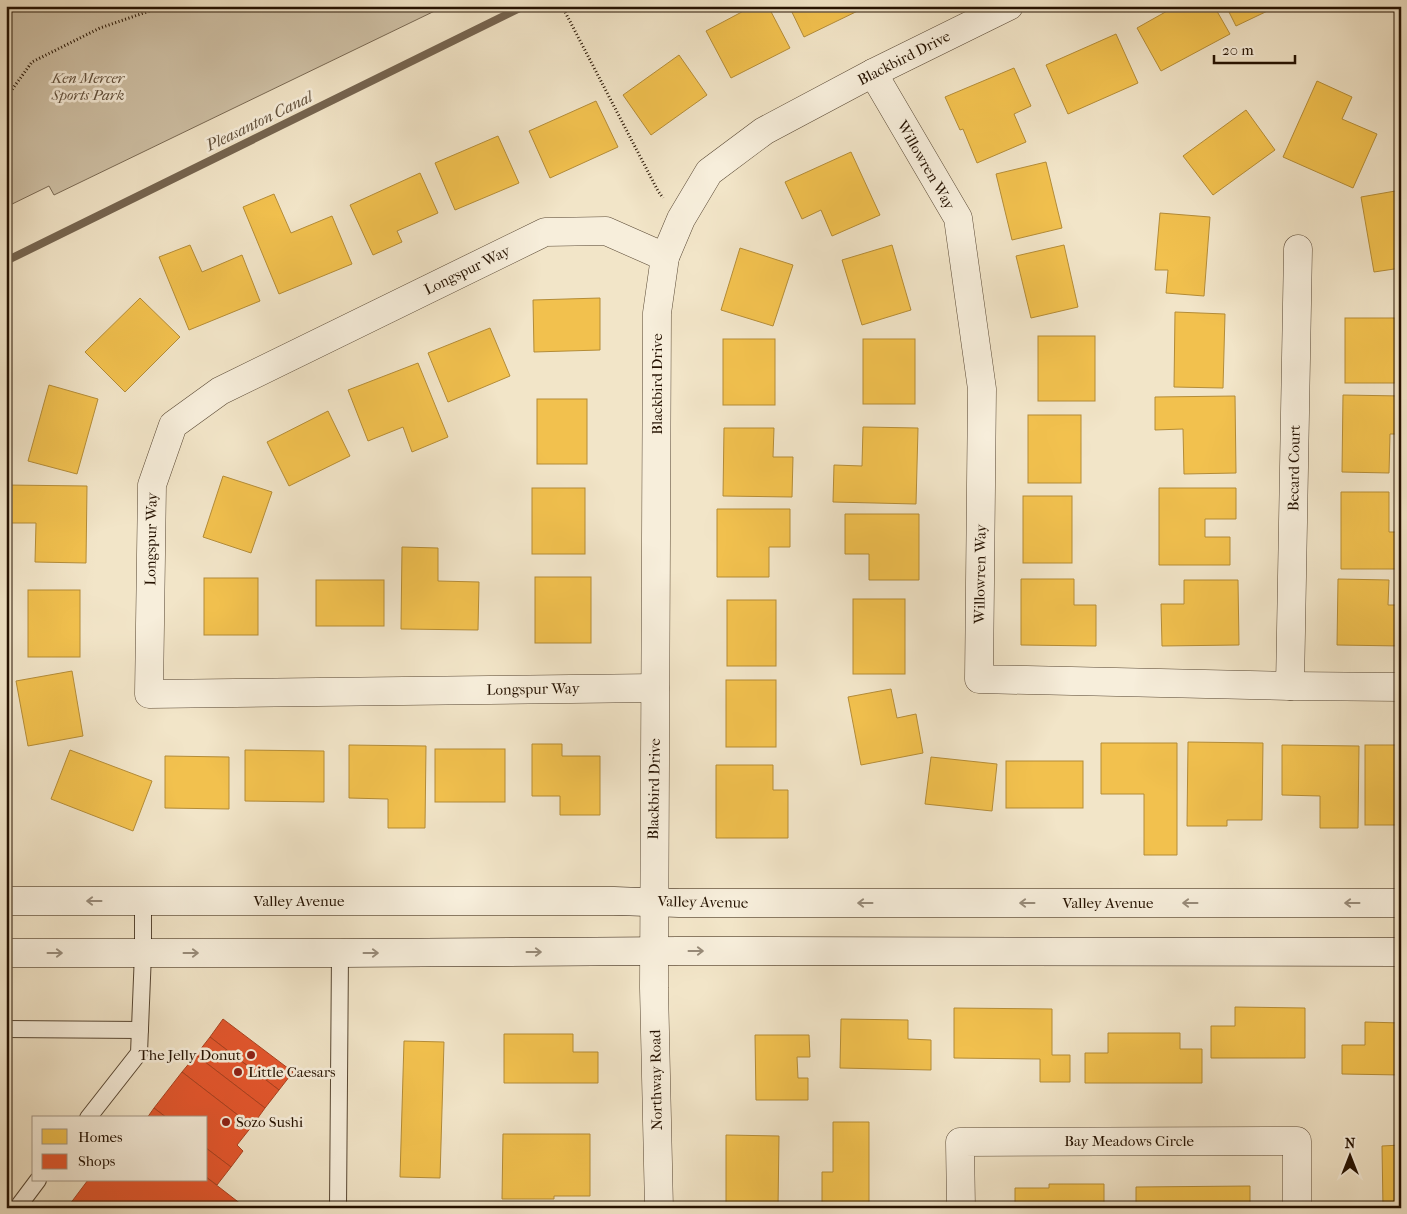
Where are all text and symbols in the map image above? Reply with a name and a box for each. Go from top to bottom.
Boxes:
street label: Blackbird Drive [855,27,954,89]
scale bar [1214,32,1296,64]
text: 20 m [1222,41,1254,59]
park label: Ken Mercer Sports Park [51,69,126,104]
water label: Pleasanton Canal [202,86,317,155]
street label: Willowren Way [893,116,959,214]
street label: Longspur Way [421,241,514,299]
street label: Blackbird Drive [648,333,666,435]
street label: Becard Court [1284,424,1304,511]
street label: Longspur Way [141,491,161,586]
street label: Willowren Way [970,523,990,625]
street label: Longspur Way [486,679,581,699]
street label: Blackbird Drive [644,738,664,840]
street label: Valley Avenue [253,892,345,910]
street label: Valley Avenue [656,892,749,912]
street label: Valley Avenue [1062,894,1154,912]
one-way arrow [86,896,102,906]
one-way arrow [857,898,873,908]
one-way arrow [1019,898,1036,908]
one-way arrow [1182,898,1198,908]
one-way arrow [1344,898,1360,908]
one-way arrow [688,946,704,956]
one-way arrow [526,947,542,957]
one-way arrow [46,948,63,958]
one-way arrow [183,948,199,958]
one-way arrow [363,948,379,958]
street label: Northway Road [646,1029,666,1131]
place label: The Jelly Donut [138,1046,242,1064]
marker: The Jelly Donut [245,1049,257,1061]
place label: Little Caesars [248,1063,336,1081]
marker: Little Caesars [232,1066,244,1078]
place label: Sozo Sushi [236,1113,304,1131]
legend [32,1116,208,1182]
marker: Sozo Sushi [220,1116,232,1128]
text: Homes [78,1128,123,1146]
street label: Bay Meadows Circle [1064,1132,1194,1150]
north arrow [1324,1132,1374,1182]
text: N [1345,1135,1356,1152]
text: Shops [78,1152,116,1170]

